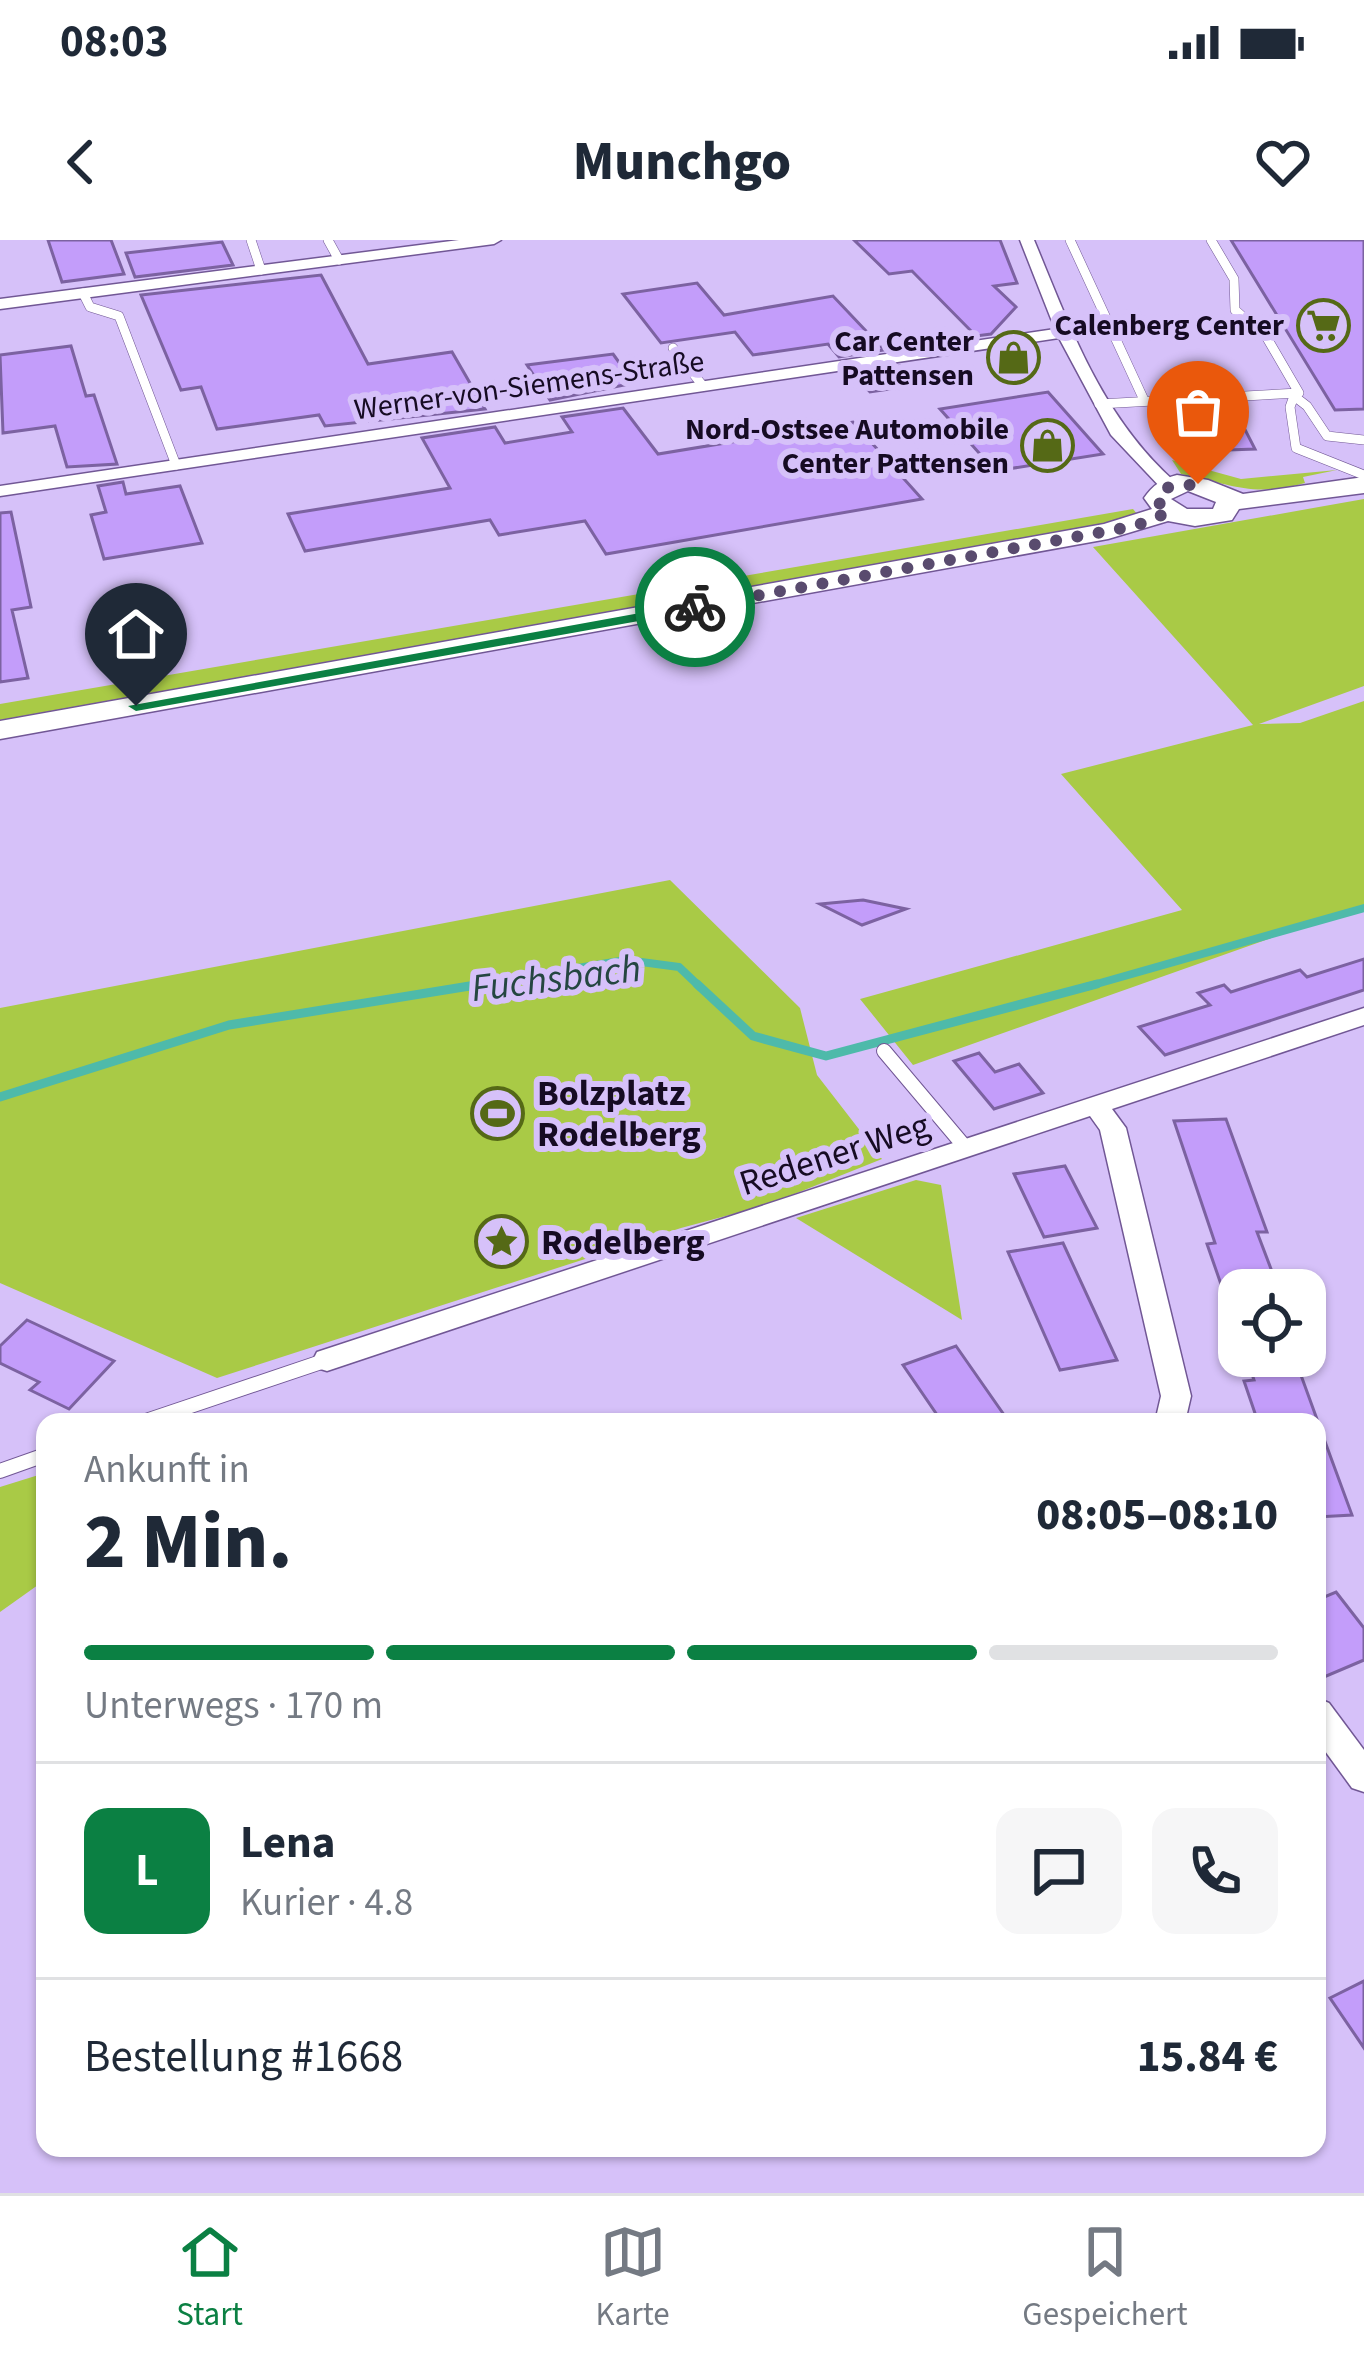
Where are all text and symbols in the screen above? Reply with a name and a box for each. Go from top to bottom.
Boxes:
text: 08:03 [60,10,169,74]
text: Munchgo [573,124,791,201]
icon: back [48,129,114,195]
icon: heart [1250,129,1316,195]
supermarket icon: Calenberg Center [1295,297,1351,353]
place label: Calenberg Center [1054,304,1284,347]
place label: Car Center Pattensen [834,320,974,397]
shop icon: Car Center Pattensen [985,330,1041,386]
street label: Werner-von-Siemens-Straße [351,340,707,431]
pin [1147,361,1249,484]
icon: bag [1165,379,1231,445]
place label: Nord-Ostsee Automobile Center Pattensen [685,408,1009,485]
shop icon: Nord-Ostsee Automobile Center Pattensen [1020,418,1076,474]
courier [635,547,755,667]
icon: bike [662,574,728,640]
pin [85,583,187,706]
icon: home [103,601,169,667]
water label: Fuchsbach [468,941,644,1017]
place label: Bolzplatz Rodelberg [537,1068,701,1160]
sports icon: Bolzplatz Rodelberg [470,1085,526,1141]
street label: Redener Weg [733,1100,936,1209]
place icon: Rodelberg [474,1213,530,1269]
place label: Rodelberg [541,1217,705,1268]
map controls [1218,1269,1326,1377]
button: locate [1218,1269,1326,1377]
text: Ankunft in [84,1442,250,1498]
text: 08:05–08:10 [1036,1483,1278,1547]
text: 2 Min. [84,1487,292,1598]
text: Unterwegs · 170 m [84,1678,383,1734]
button: chat [996,1808,1122,1934]
button: phone [1152,1808,1278,1934]
text: Lena [240,1811,335,1875]
text: L [135,1839,159,1903]
text: Kurier · 4.8 [240,1875,413,1931]
text: Bestellung #1668 [84,2025,403,2089]
text: 15.84 € [1137,2025,1278,2089]
tab: Start [176,2219,243,2338]
tab: Karte [595,2219,670,2338]
tab: Gespeichert [1022,2219,1188,2338]

